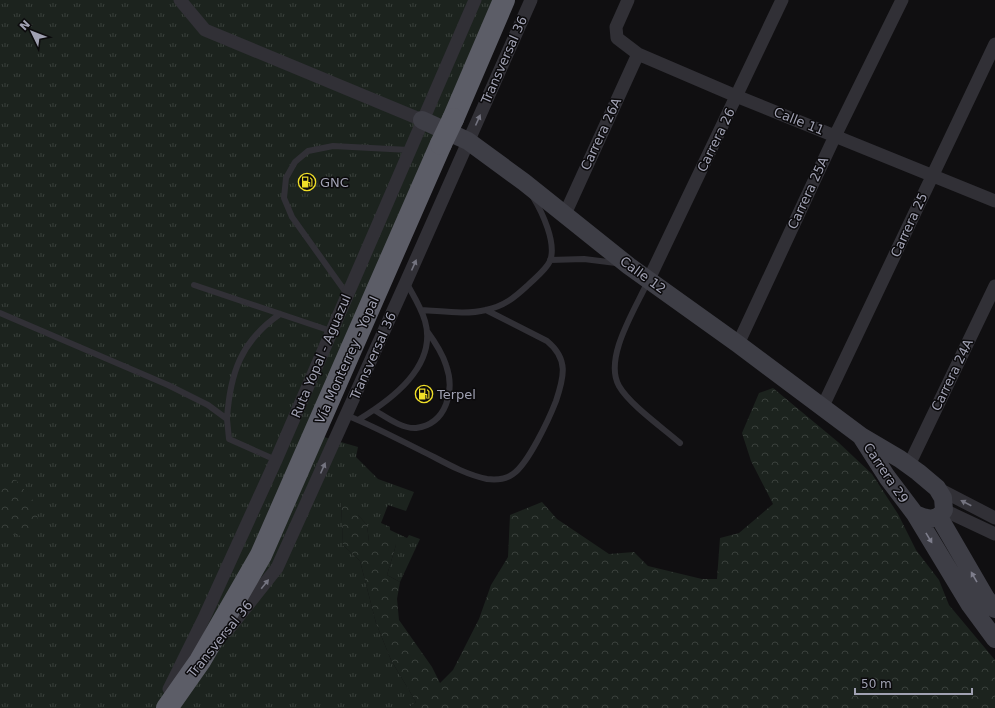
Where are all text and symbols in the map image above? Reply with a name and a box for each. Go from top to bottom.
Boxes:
north arrow [12,12,52,52]
street label: Transversal 36 [478,14,530,107]
text: N [17,18,33,33]
street label: Carrera 26A [578,95,624,173]
street label: Calle 11 [772,104,826,138]
street label: Carrera 26 [694,106,738,174]
one-way arrow [475,114,481,126]
street label: Carrera 25A [785,154,831,232]
fuel station icon: GNC [297,172,317,192]
place label: GNC [320,175,349,190]
street label: Carrera 25 [888,190,930,260]
street label: Calle 12 [617,253,669,297]
one-way arrow [411,259,417,270]
street label: Ruta Yopal - Aguazul [288,292,354,420]
street label: Vía Monterrey - Yopal [312,294,382,426]
street label: Transversal 36 [347,310,399,403]
street label: Carrera 24A [928,337,976,413]
fuel station icon: Terpel [414,384,434,404]
place label: Terpel [436,387,476,402]
street label: Carrera 29 [860,440,912,506]
one-way arrow [320,461,326,473]
one-way arrow [960,500,972,506]
one-way arrow [925,533,933,543]
one-way arrow [970,571,977,583]
one-way arrow [260,578,269,589]
street label: Transversal 36 [184,598,256,681]
scale bar [855,670,972,696]
text: 50 m [861,677,892,691]

